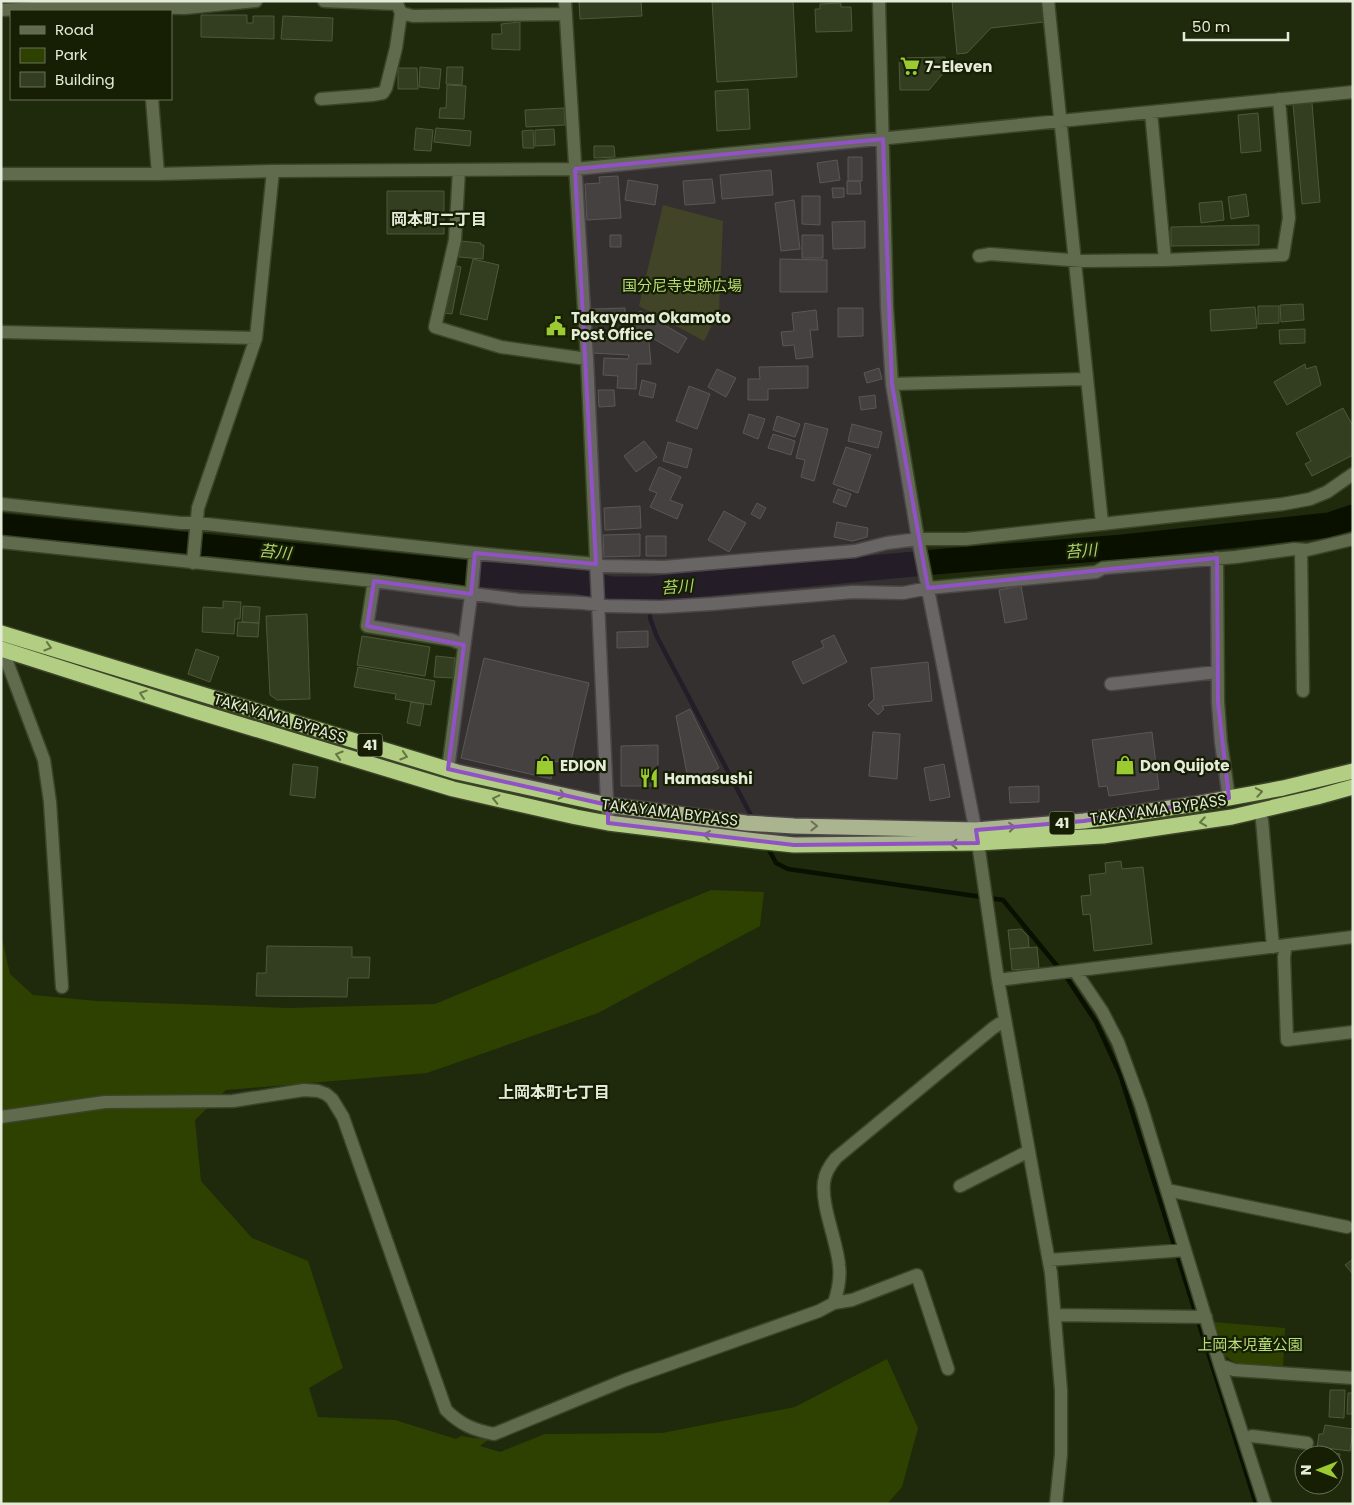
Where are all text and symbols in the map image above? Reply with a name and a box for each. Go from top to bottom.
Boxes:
legend [10,10,172,100]
scale bar [1184,10,1288,42]
text: 50 m [1192,16,1230,37]
text: Road [55,19,94,40]
text: Park [55,44,87,65]
supermarket icon: 7-Eleven [899,55,921,77]
place label: 7-Eleven [925,56,992,77]
text: Building [55,69,115,90]
district label: 岡本町二丁目 [391,208,487,231]
park label: 国分尼寺史跡広場 [622,275,742,296]
place label: Takayama Okamoto Post Office [571,307,731,345]
public building icon: Takayama Okamoto Post Office [545,315,567,337]
water label: 苔川 [1064,538,1100,564]
water label: 苔川 [258,539,294,565]
water label: 苔川 [660,574,696,600]
one-way arrow [43,642,52,652]
street label: TAKAYAMA BYPASS [211,688,349,748]
one-way arrow [139,690,147,700]
road number: 41 [358,734,382,756]
one-way arrow [336,750,344,760]
one-way arrow [400,750,408,760]
shop icon: EDION [534,754,556,776]
shop icon: Don Quijote [1114,754,1136,776]
place label: EDION [560,755,607,776]
place label: Don Quijote [1140,755,1229,776]
restaurant icon: Hamasushi [638,767,660,789]
place label: Hamasushi [664,768,753,789]
one-way arrow [1255,788,1264,798]
one-way arrow [557,789,566,800]
street label: TAKAYAMA BYPASS [1088,789,1228,829]
street label: TAKAYAMA BYPASS [600,793,740,831]
one-way arrow [491,794,500,805]
road number: 41 [1050,811,1074,834]
one-way arrow [1199,816,1207,826]
one-way arrow [811,821,819,832]
one-way arrow [1008,822,1016,833]
one-way arrow [703,830,711,841]
one-way arrow [950,838,958,849]
district label: 上岡本町七丁目 [498,1081,610,1104]
park label: 上岡本児童公園 [1197,1334,1303,1355]
north arrow [1294,1445,1344,1495]
text: N [1296,1465,1316,1475]

